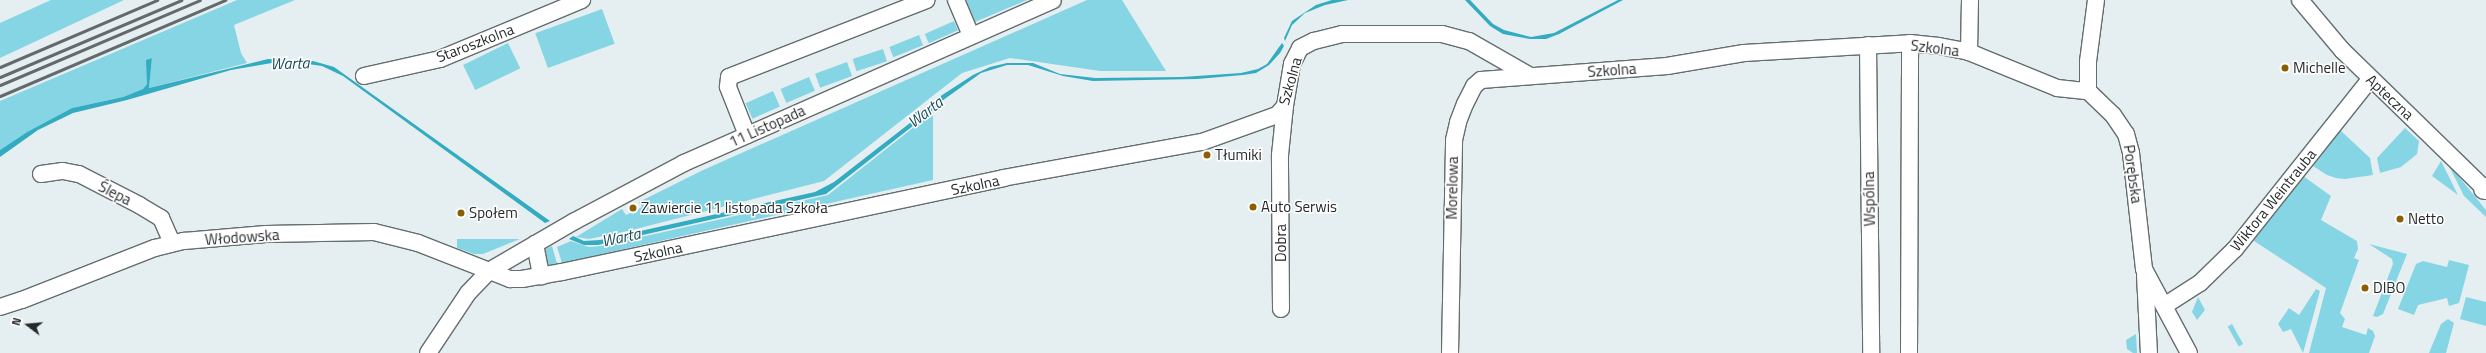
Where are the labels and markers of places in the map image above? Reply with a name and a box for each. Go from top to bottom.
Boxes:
place label: Michelle [2293,59,2346,77]
marker: Michelle [2280,63,2290,73]
place label: Tłumiki [1215,146,1262,164]
marker: Tłumiki [1202,150,1212,160]
place label: Auto Serwis [1261,198,1337,216]
place label: Zawiercie 11 listopada Szkoła [641,199,828,217]
marker: Auto Serwis [1248,202,1258,212]
marker: Zawiercie 11 listopada Szkoła [628,203,638,213]
place label: Społem [469,204,518,222]
marker: Społem [456,208,466,218]
place label: Netto [2408,210,2444,228]
marker: Netto [2395,214,2405,224]
place label: DIBO [2373,279,2406,297]
marker: DIBO [2360,283,2370,293]

